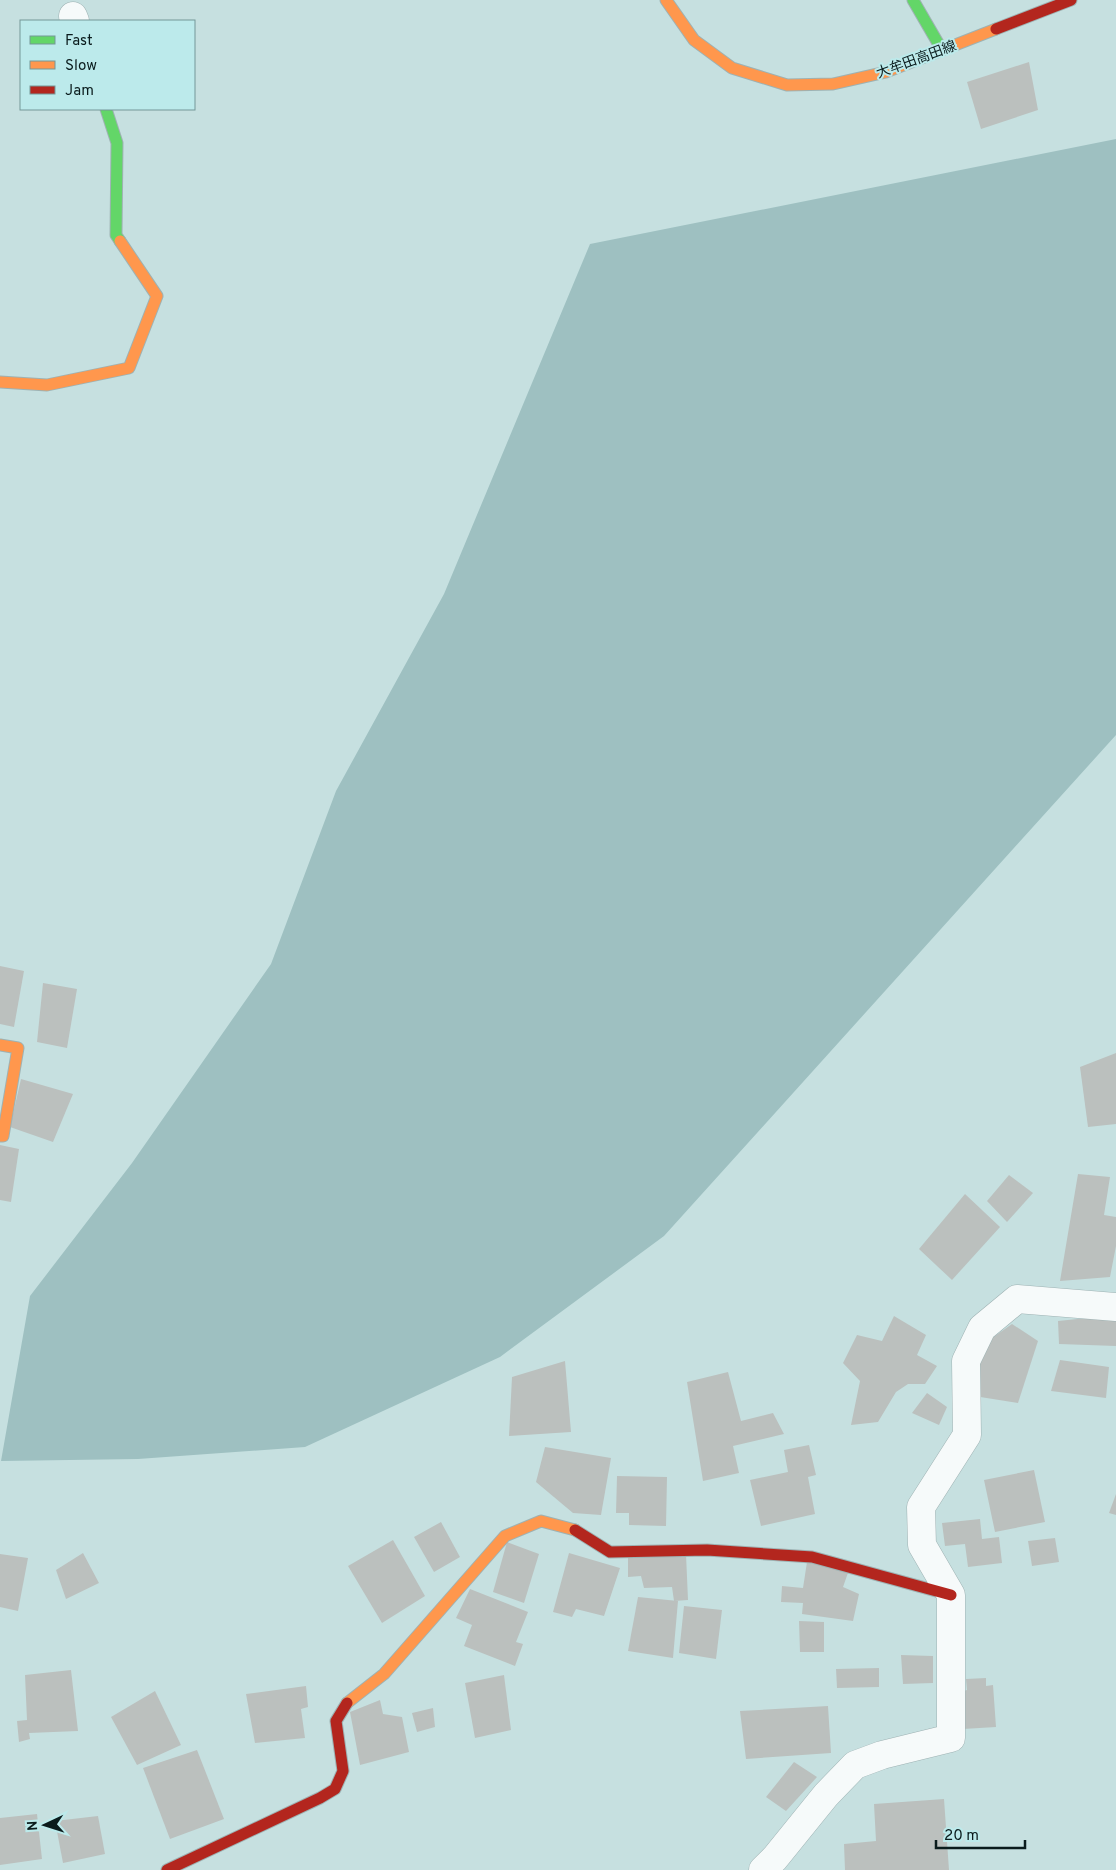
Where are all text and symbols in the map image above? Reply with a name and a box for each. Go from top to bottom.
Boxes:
legend [20,20,195,110]
text: Fast [65,32,93,51]
street label: 大牟田高田線 [874,38,959,83]
text: Slow [65,57,97,76]
text: Jam [65,82,94,101]
north arrow [20,1800,70,1850]
scale bar [936,1818,1025,1850]
text: N [25,1820,42,1831]
text: 20 m [944,1827,979,1846]

